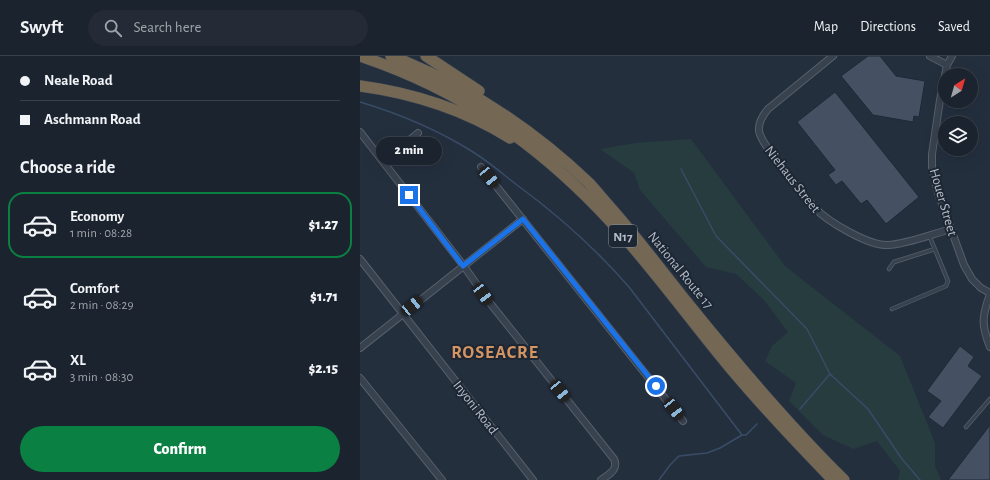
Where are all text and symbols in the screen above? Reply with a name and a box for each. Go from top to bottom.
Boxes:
search box [88,10,368,46]
icon: search [102,17,124,39]
text: Swyft [20,18,64,37]
text: Search here [134,20,201,35]
text: Map [814,20,838,34]
text: Directions [860,20,916,34]
text: Saved [938,20,970,34]
north arrow [938,68,978,108]
map controls [938,68,978,156]
text: Neale Road [44,73,113,88]
text: Aschmann Road [44,112,141,127]
button: layers [938,116,978,156]
callout: 2 min [376,137,442,165]
street label: Niehaus Street [762,143,823,216]
text: 2 min [394,144,424,157]
text: Choose a ride [20,159,115,177]
car [477,164,501,190]
street label: Houer Street [927,167,959,238]
route end [400,186,418,204]
icon: car [22,207,58,243]
text: Economy [70,209,124,224]
text: $1.27 [308,217,338,232]
road number: N17 [609,225,637,247]
text: 1 min · 08:28 [70,227,132,240]
street label: National Route 17 [645,229,716,312]
icon: car [22,279,58,315]
text: Comfort [70,281,119,296]
car [471,281,495,307]
text: $1.71 [310,289,338,304]
car [399,294,425,318]
text: 2 min · 08:29 [70,299,134,312]
district label: ROSEACRE [451,344,539,362]
icon: car [22,351,58,387]
text: XL [70,353,86,368]
text: $2.15 [308,361,338,376]
text: 3 min · 08:30 [70,371,133,384]
route start [647,377,665,395]
street label: Inyoni Road [450,378,500,437]
car [548,378,572,404]
car [662,396,686,422]
button: Confirm [20,426,340,472]

